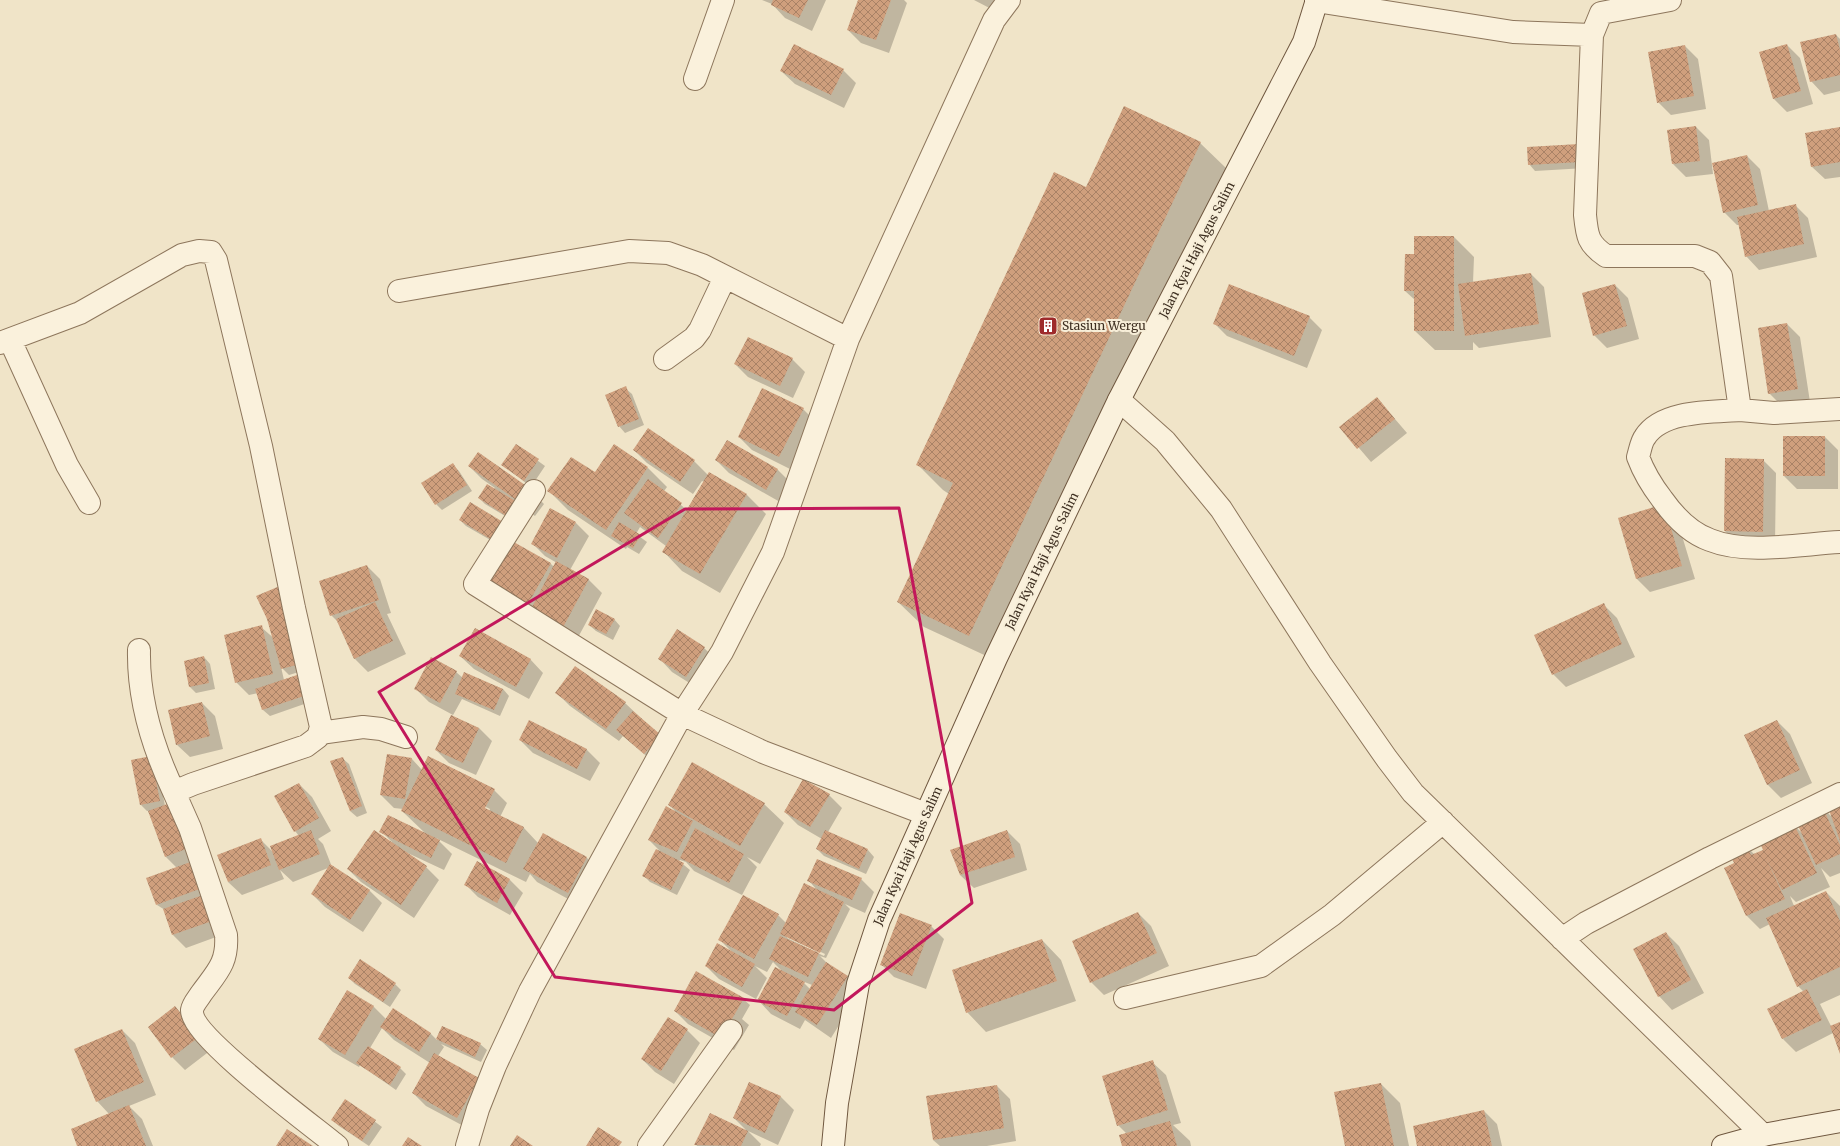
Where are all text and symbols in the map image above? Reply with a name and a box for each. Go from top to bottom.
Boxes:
street label: Jalan Kyai Haji Agus Salim [1155,179,1237,321]
building icon: Stasiun Wergu [1037,315,1059,337]
place label: Stasiun Wergu [1062,318,1146,333]
street label: Jalan Kyai Haji Agus Salim [1001,490,1081,633]
street label: Jalan Kyai Haji Agus Salim [870,784,945,929]

